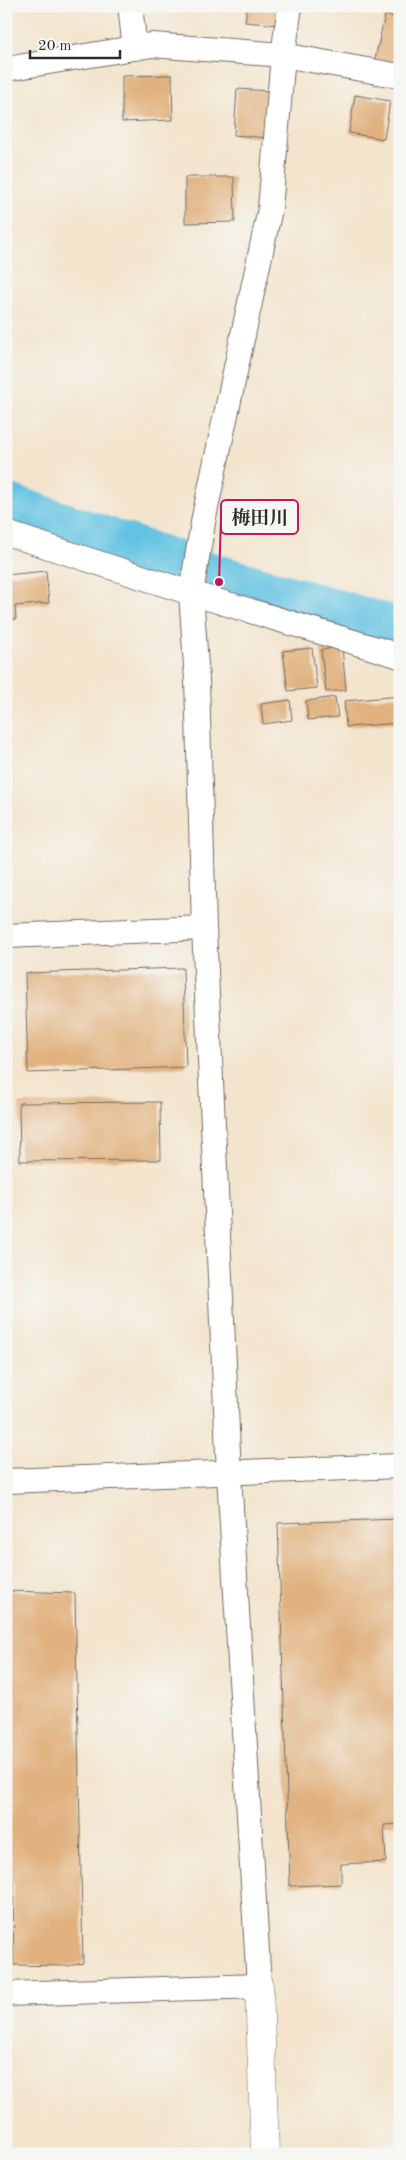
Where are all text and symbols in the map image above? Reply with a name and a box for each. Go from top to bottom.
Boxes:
scale bar [30,28,120,60]
text: 20 m [38,39,72,54]
callout: 梅田川 [221,500,298,534]
text: 梅田川 [231,508,289,529]

